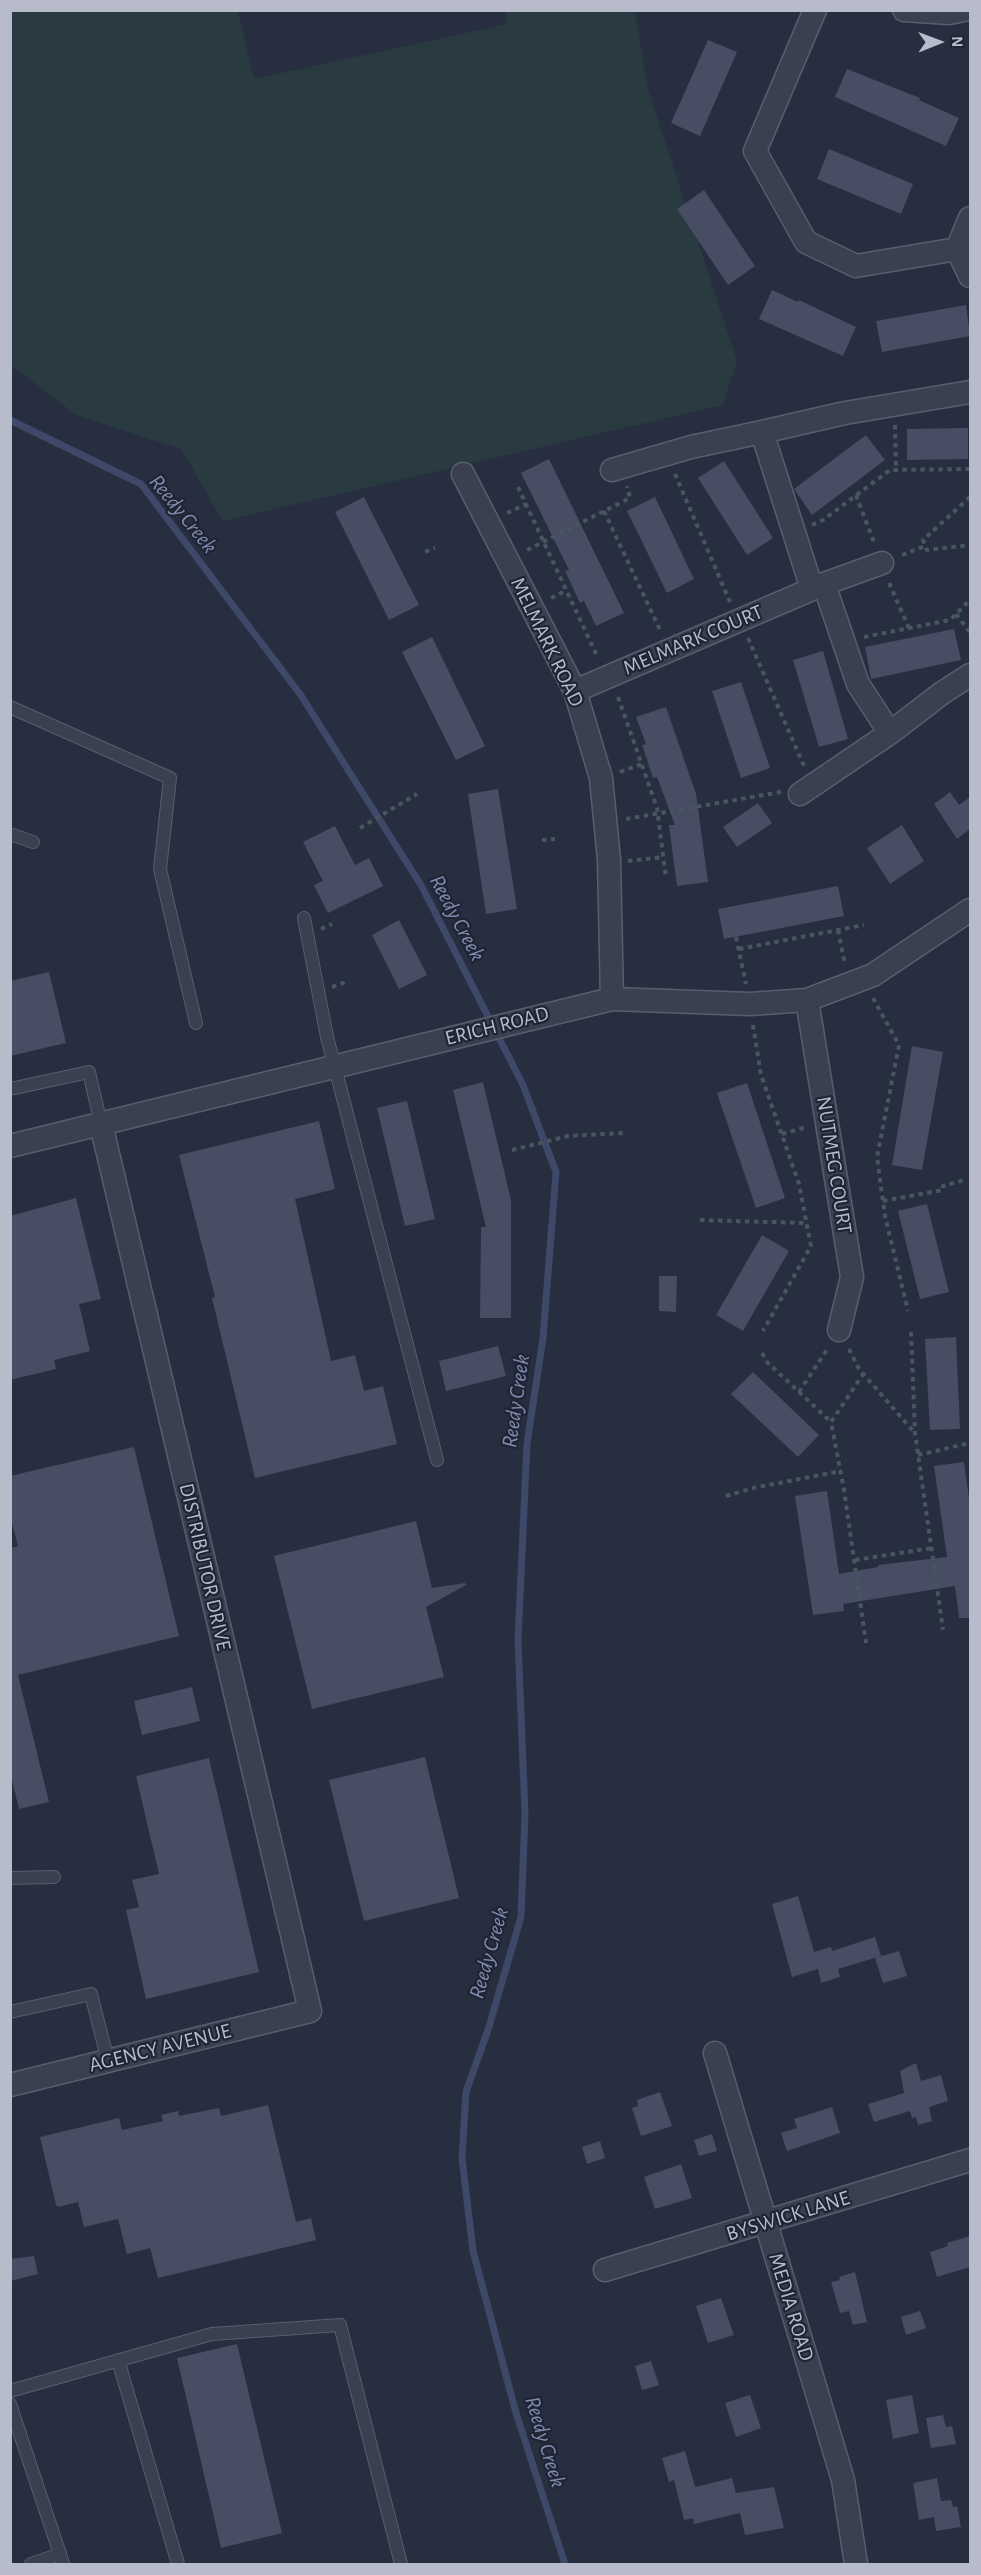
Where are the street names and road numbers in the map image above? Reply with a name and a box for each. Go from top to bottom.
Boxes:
street label: MELMARK ROAD [505,573,589,711]
street label: MELMARK COURT [619,599,767,681]
street label: ERICH ROAD [443,1001,551,1051]
street label: NUTMEG COURT [811,1095,857,1235]
street label: DISTRIBUTOR DRIVE [173,1481,237,1653]
street label: AGENCY AVENUE [86,2018,234,2078]
street label: BYSWICK LANE [723,2185,853,2247]
street label: MEDIA ROAD [763,2250,819,2364]

